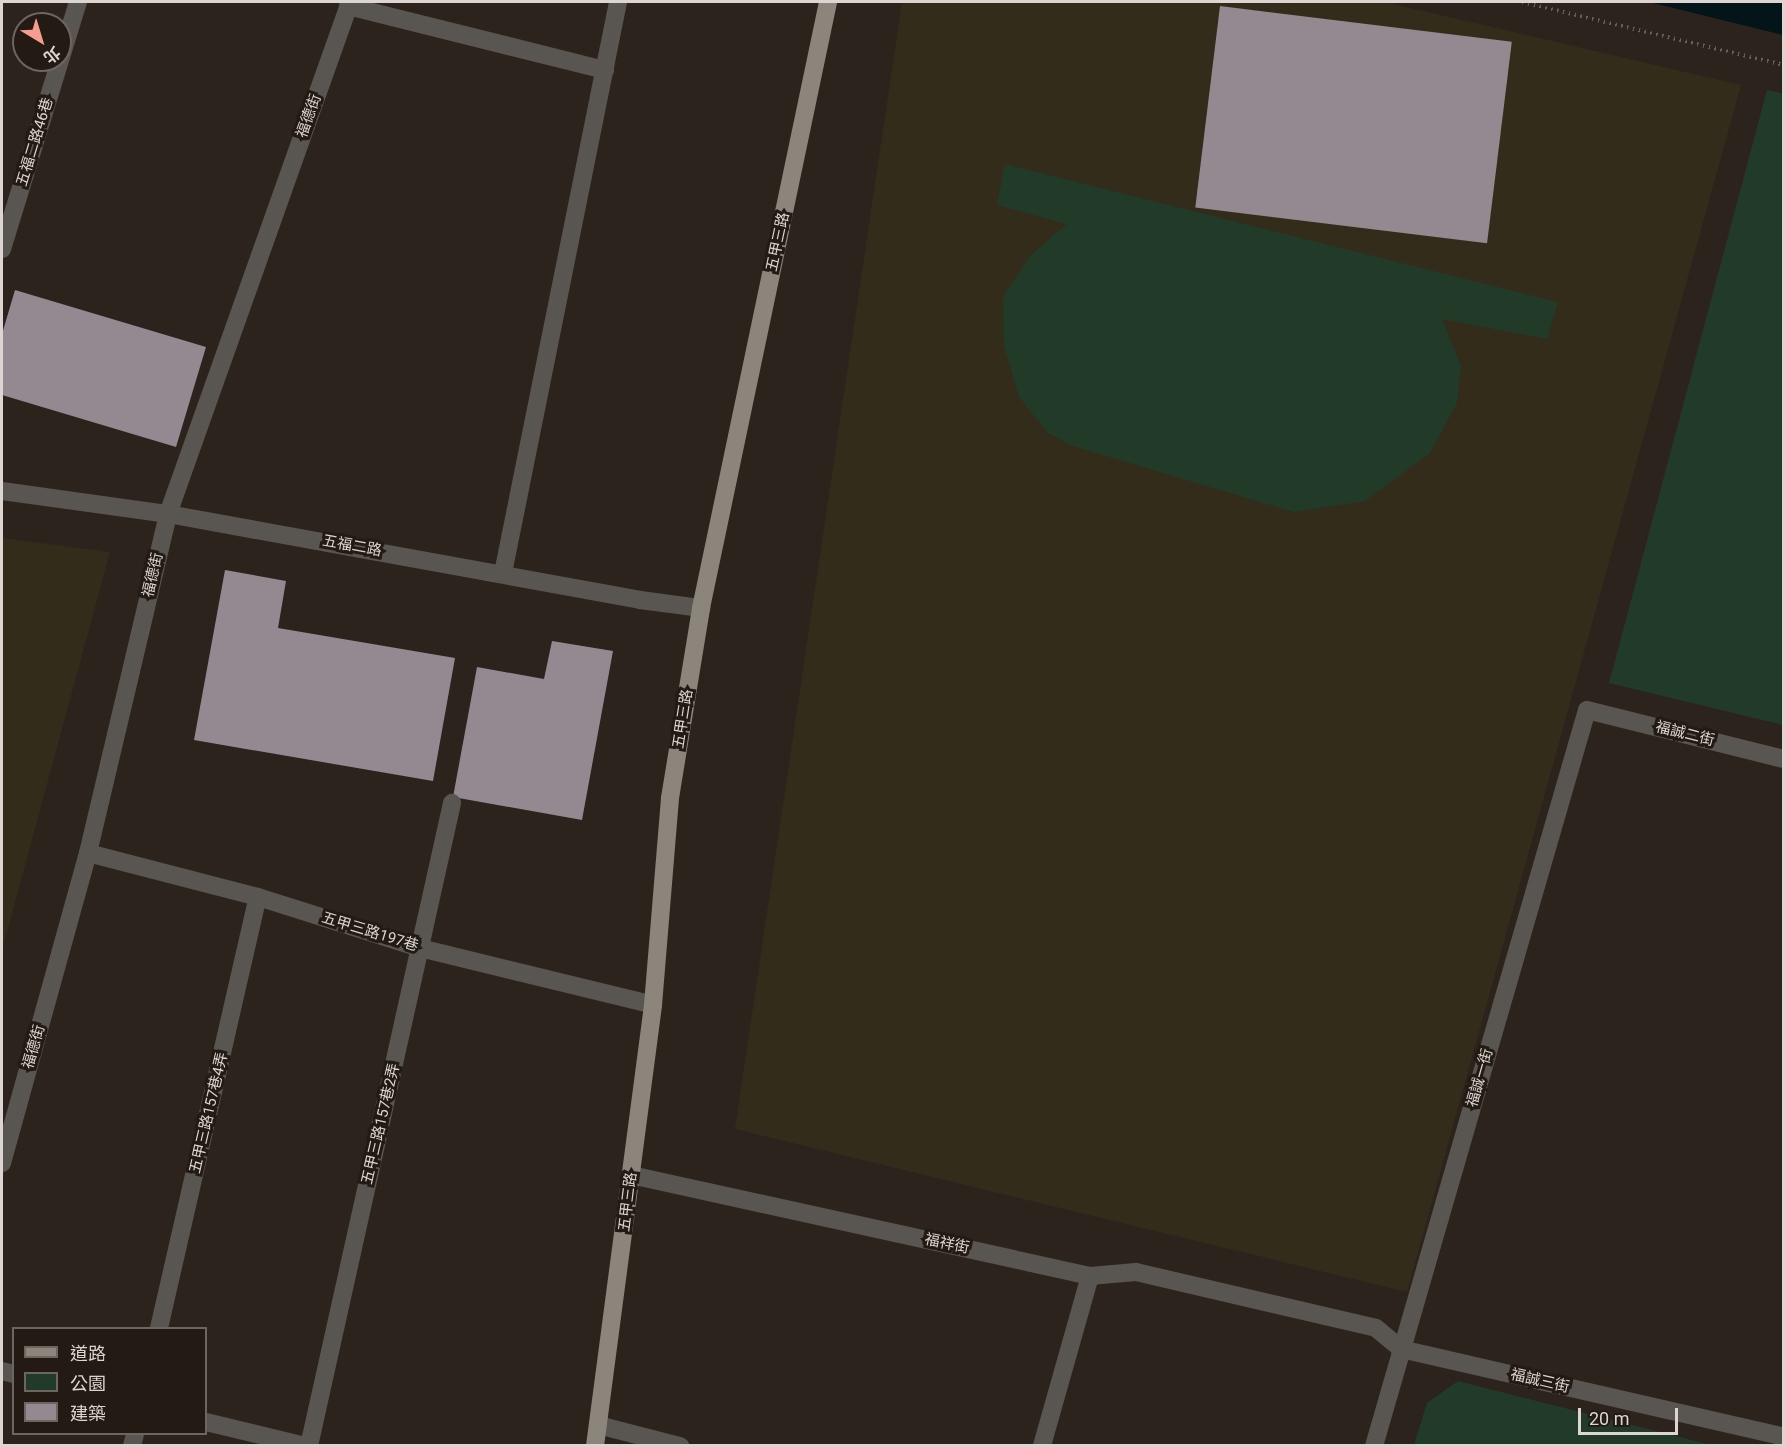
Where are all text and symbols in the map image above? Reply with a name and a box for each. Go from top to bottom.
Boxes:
north arrow [12,12,72,72]
text: 北 [40,43,64,67]
street label: 福德街 [293,92,325,140]
street label: 五福二路46巷 [13,95,57,189]
street label: 五甲三路 [763,211,793,273]
street label: 五福二路 [321,532,383,560]
street label: 福德街 [139,551,167,599]
street label: 五甲三路 [669,688,697,750]
street label: 福誠二街 [1654,718,1716,750]
street label: 五甲三路197巷 [319,909,421,955]
street label: 福德街 [19,1023,49,1071]
street label: 福誠一街 [1463,1047,1497,1109]
street label: 五甲三路157巷4弄 [186,1051,232,1175]
street label: 五甲三路157巷2弄 [358,1062,404,1186]
street label: 五甲三路 [615,1171,641,1233]
street label: 福祥街 [923,1231,971,1257]
legend [12,1327,207,1435]
text: 道路 [70,1343,106,1364]
street label: 福誠三街 [1509,1365,1571,1397]
text: 公園 [70,1373,106,1394]
scale bar [1581,1396,1682,1434]
text: 建築 [70,1403,106,1424]
text: 20 m [1589,1408,1629,1429]

